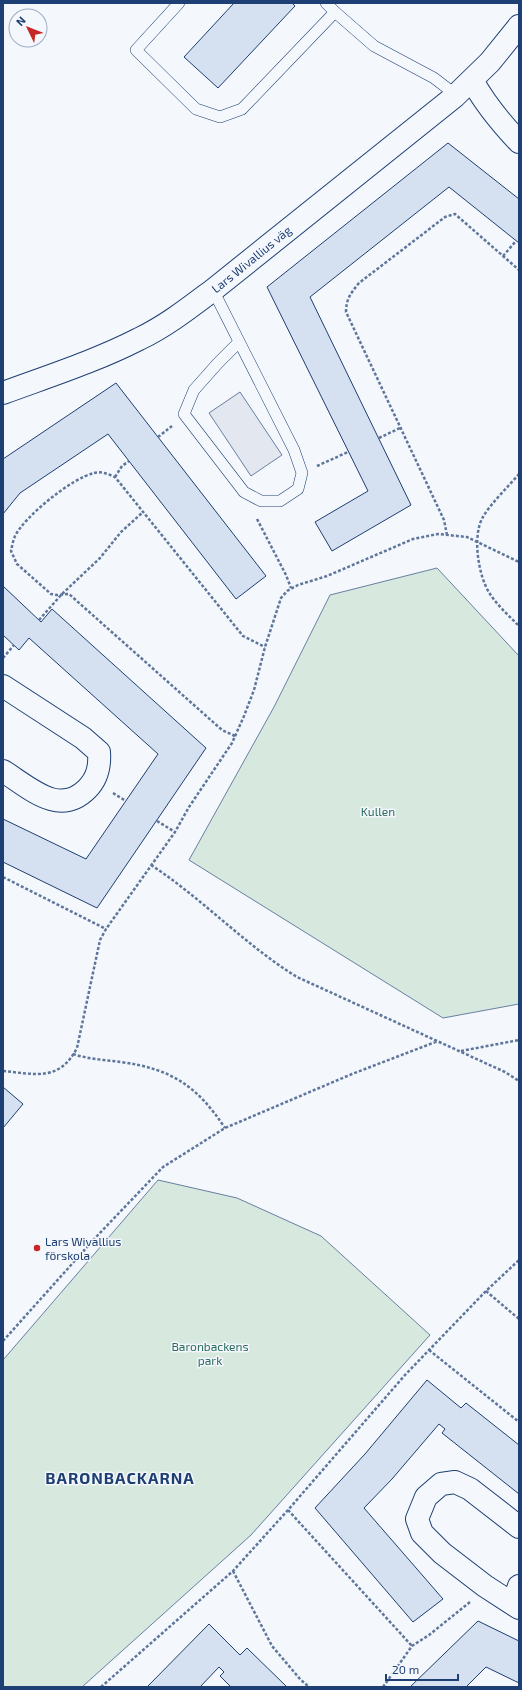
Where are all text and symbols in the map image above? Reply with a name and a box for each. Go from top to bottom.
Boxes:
north arrow [8,8,48,48]
text: N [13,13,28,28]
street label: Lars Wivallius väg [208,222,294,295]
park label: Kullen [361,804,395,818]
place label: Lars Wivallius förskola [45,1234,121,1262]
marker: Lars Wivallius förskola [32,1243,42,1253]
park label: Baronbackens park [171,1339,249,1367]
district label: BARONBACKARNA [45,1468,195,1487]
scale bar [386,1656,458,1682]
text: 20 m [392,1662,419,1676]

